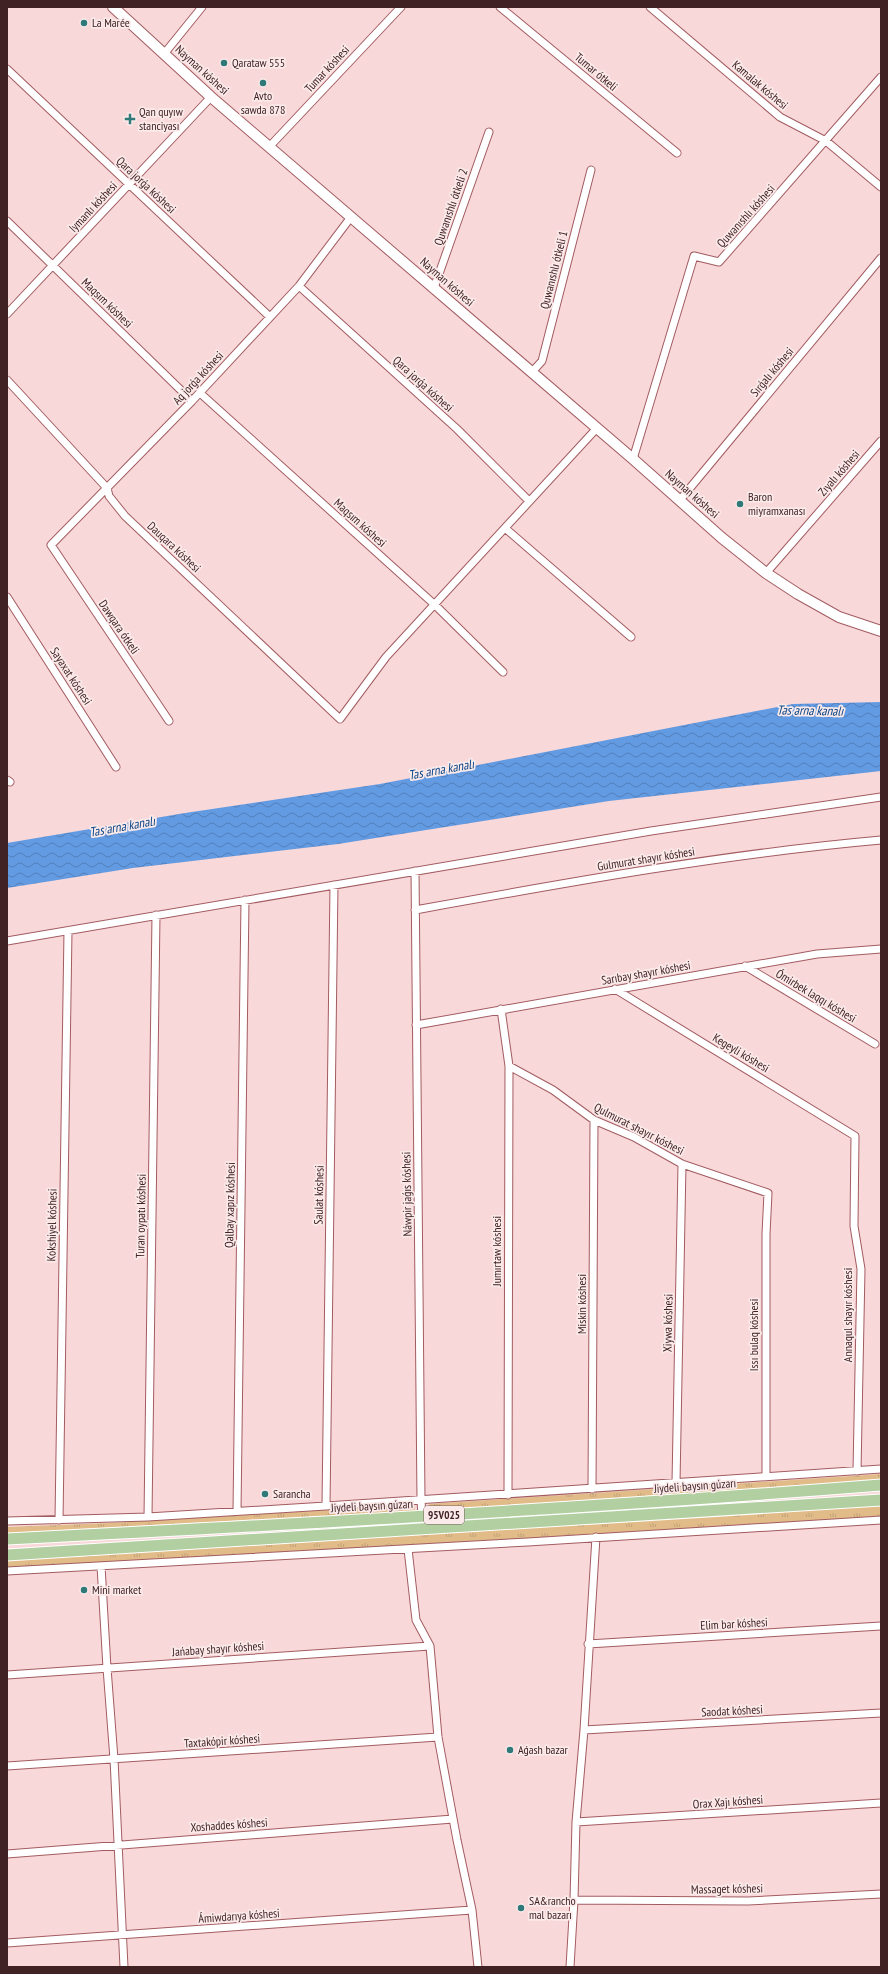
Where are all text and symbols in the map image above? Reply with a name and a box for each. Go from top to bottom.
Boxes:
place label: La Marée [92,15,130,30]
marker: La Marée [79,18,89,28]
street label: Nayman kóshesi [172,42,232,98]
street label: Tumar kóshesi [301,42,352,95]
street label: Tumar ótkeli [572,49,621,94]
place label: Qarataw 555 [232,55,285,70]
street label: Kamalak kóshesi [729,57,791,112]
marker: Qarataw 555 [219,58,229,68]
marker: Avto sawda 878 [258,78,268,88]
place label: Avto sawda 878 [241,88,285,117]
place label: Qan quyıw stanciyası [139,104,184,133]
marker: Qan quyıw stanciyası [124,113,136,125]
street label: Qara jorǵa kóshesi [113,153,179,216]
street label: Quwanıshlı ótkeli 2 [430,167,471,247]
street label: Iymanlı kóshesi [65,178,120,235]
street label: Quwanıshlı kóshesi [713,181,778,250]
street label: Quwanıshlı ótkeli 1 [537,229,570,311]
street label: Nayman kóshesi [417,254,477,309]
street label: Maqsım kóshesi [79,275,136,331]
street label: Sırǵalı kóshesi [747,344,797,399]
street label: Aq jorǵa kóshesi [169,348,226,407]
street label: Qara jorǵa kóshesi [390,353,457,415]
street label: Zıyalı kóshesi [815,447,863,499]
street label: Nayman kóshesi [662,466,722,521]
place label: Baron miyramxanası [748,489,805,518]
street label: Maqsım kóshesi [331,495,390,550]
marker: Baron miyramxanası [735,499,745,509]
street label: Dauqara kóshesi [145,518,204,575]
street label: Dawqara ótkeli [96,597,143,657]
street label: Sayaxat kóshesi [47,644,96,707]
water label: Tas arna kanalı [777,701,845,720]
water label: Tas arna kanalı [407,755,476,784]
water label: Tas arna kanalı [88,812,157,841]
street label: Gulmurat shayır kóshesi [596,843,696,874]
street label: Sarıbay shayır kóshesi [600,957,692,988]
street label: Ómirbek laqqı kóshesi [773,966,859,1025]
street label: Kegeyli kóshesi [710,1030,772,1075]
street label: Qulmurat shayır kóshesi [592,1099,687,1158]
street label: Náwpir jaǵıs kóshesi [398,1152,415,1236]
street label: Qalbay xapız kóshesi [221,1162,238,1248]
street label: Saulat kóshesi [310,1165,327,1225]
street label: Turan oypatı kóshesi [132,1174,149,1258]
street label: Kokshiyel kóshesi [43,1189,60,1261]
street label: Jumırtaw kóshesi [489,1216,504,1287]
street label: Annaqul shayır kóshesi [840,1268,855,1362]
street label: Miskin kóshesi [574,1274,589,1334]
street label: Xiywa kóshesi [659,1294,676,1352]
street label: Issı bulaq kóshesi [746,1299,761,1371]
street label: Jiydeli baysın gúzarı [652,1475,737,1496]
place label: Sarancha [273,1486,311,1501]
marker: Sarancha [260,1489,270,1499]
street label: Jiydeli baysın gúzarı [329,1496,414,1515]
road number: 95V025 [424,1506,464,1524]
place label: Mini market [92,1582,142,1597]
marker: Mini market [79,1585,89,1595]
street label: Elim bar kóshesi [700,1614,768,1633]
street label: Jańabay shayır kóshesi [170,1638,264,1659]
street label: Saodat kóshesi [701,1701,763,1720]
street label: Taxtakópir kóshesi [183,1730,261,1751]
place label: Aǵash bazar [518,1742,569,1757]
marker: Aǵash bazar [505,1745,515,1755]
street label: Orax Xajı kóshesi [692,1792,764,1811]
street label: Xoshaddes kóshesi [190,1814,268,1835]
street label: Massaget kóshesi [691,1880,763,1897]
place label: SA&rancho mal bazarı [529,1893,576,1922]
marker: SA&rancho mal bazarı [516,1903,526,1913]
street label: Ámiwdarıya kóshesi [198,1905,280,1926]

